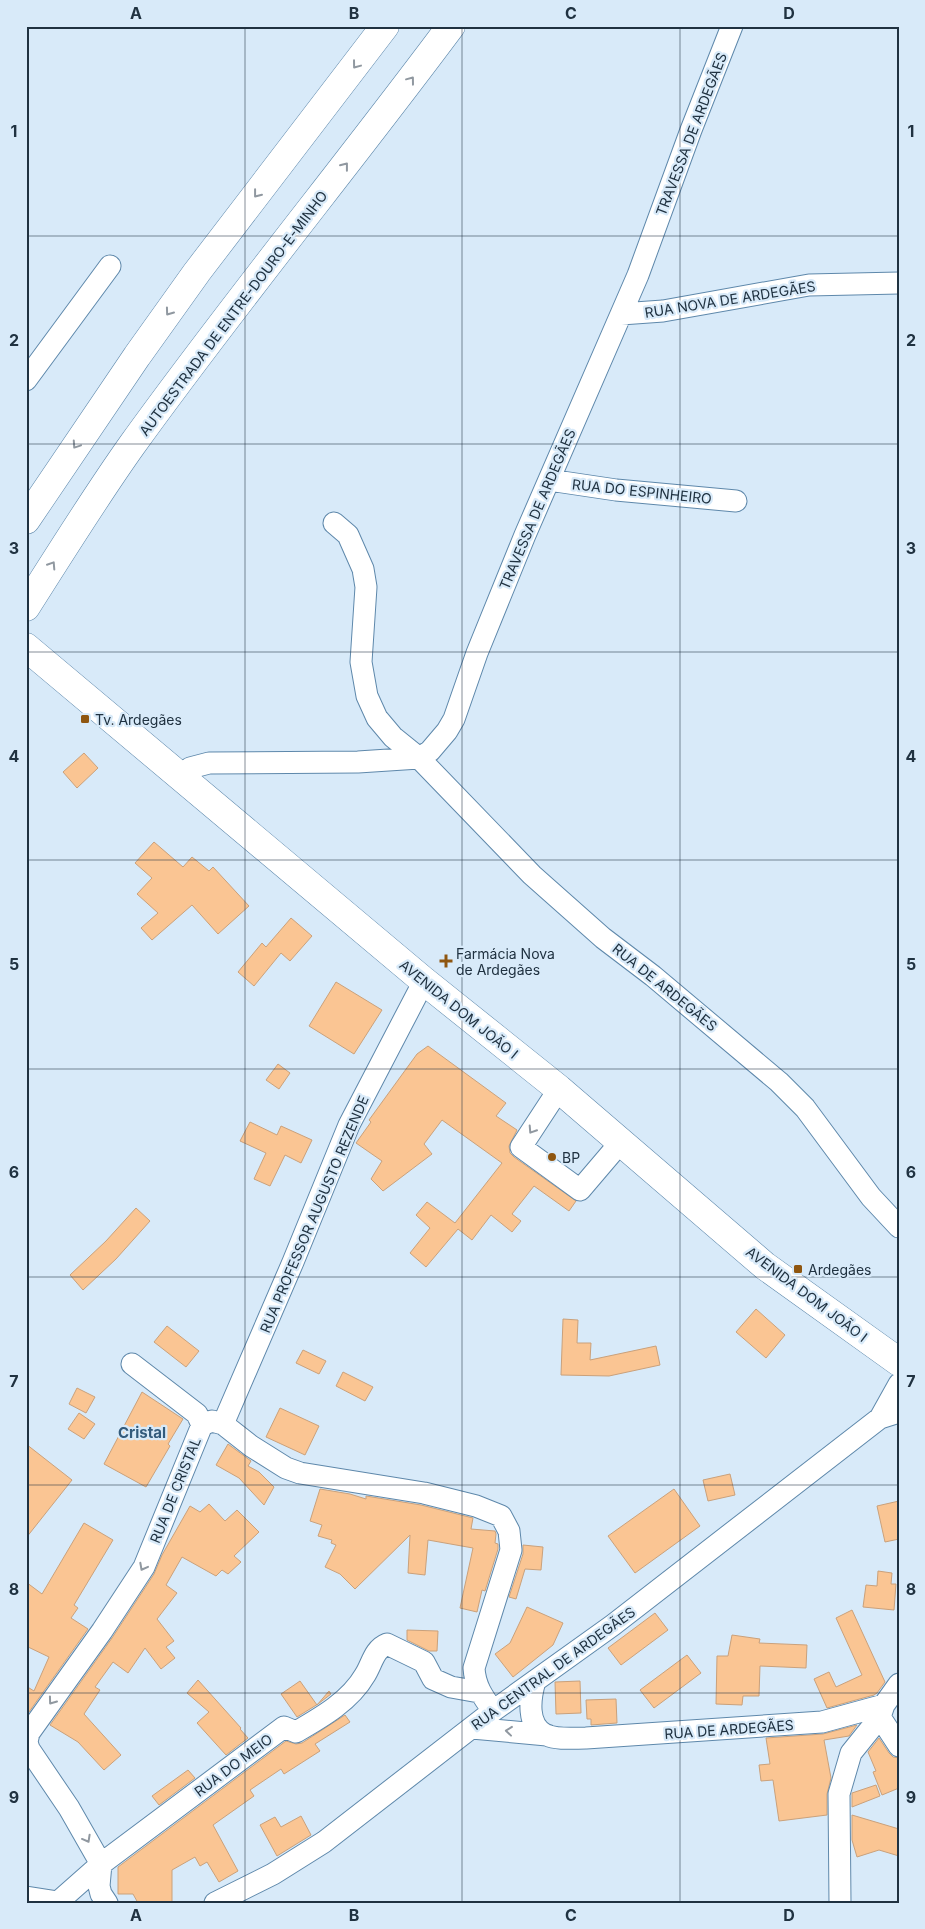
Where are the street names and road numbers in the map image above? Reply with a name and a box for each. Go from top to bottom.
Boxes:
street label: TRAVESSA DE ARDEGÃES [652,50,730,218]
street label: AUTOESTRADA DE ENTRE-DOURO-E-MINHO [135,187,331,439]
street label: RUA NOVA DE ARDEGÃES [643,277,817,321]
street label: TRAVESSA DE ARDEGÃES [495,426,579,592]
street label: RUA DO ESPINHEIRO [571,475,713,507]
street label: RUA DE ARDEGÃES [609,940,721,1034]
street label: AVENIDA DOM JOÃO I [396,956,522,1062]
street label: RUA PROFESSOR AUGUSTO REZENDE [256,1093,372,1335]
street label: AVENIDA DOM JOÃO I [743,1243,871,1345]
street label: RUA DE CRISTAL [146,1435,204,1545]
street label: RUA CENTRAL DE ARDEGÃES [468,1603,638,1733]
street label: RUA DE ARDEGÃES [664,1716,794,1742]
street label: RUA DO MEIO [191,1730,275,1800]

